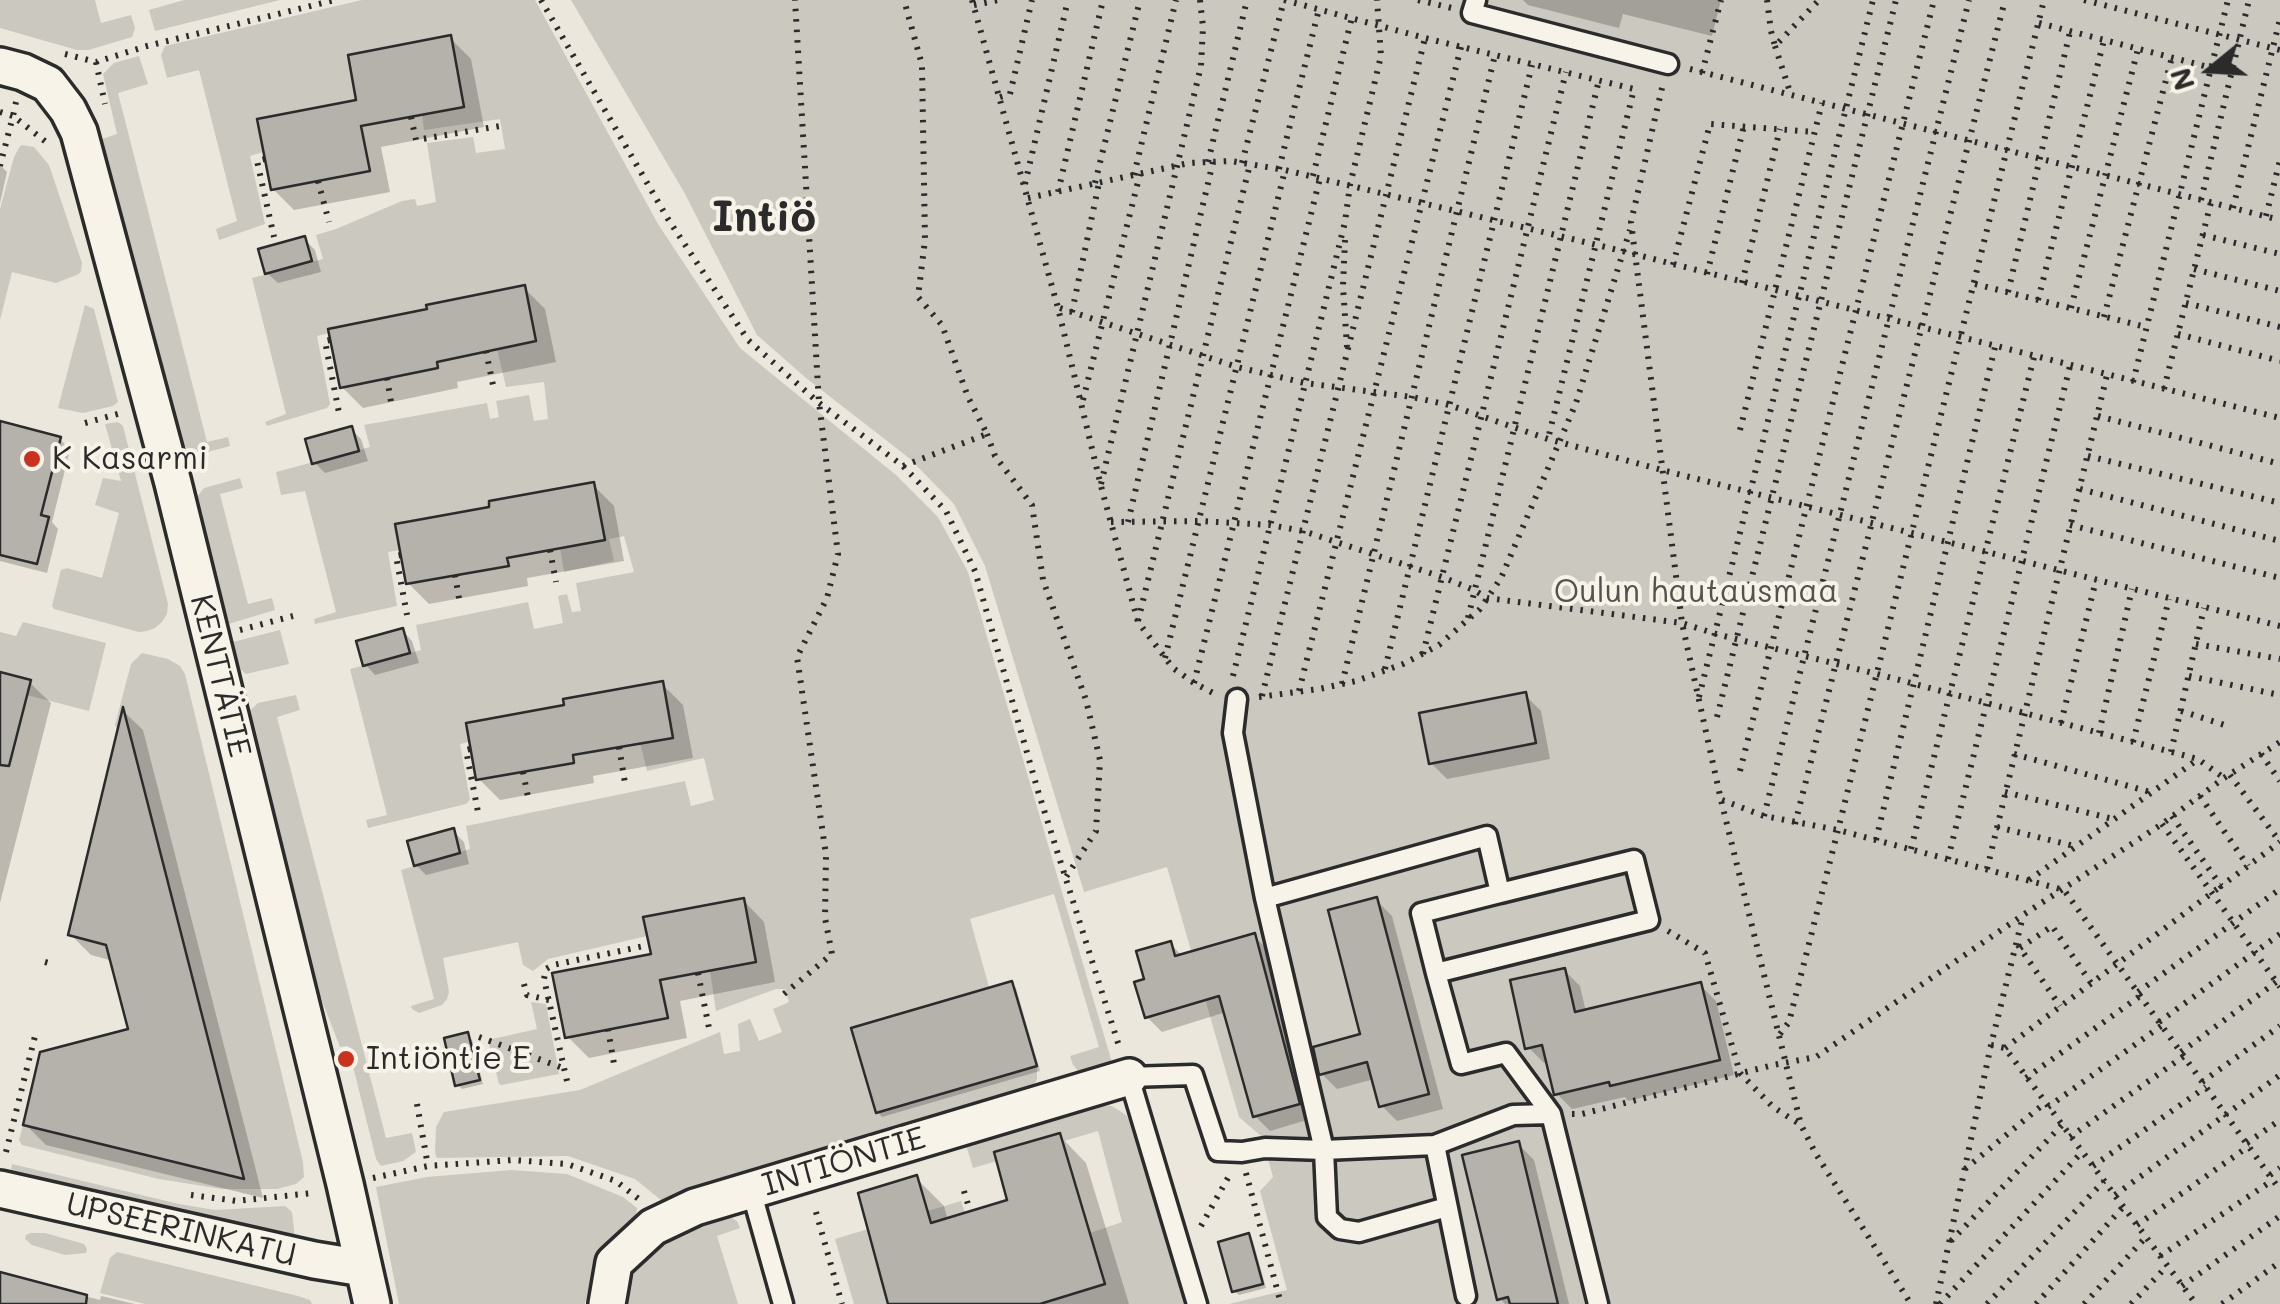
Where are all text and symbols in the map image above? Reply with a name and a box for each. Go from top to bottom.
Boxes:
north arrow [2160,20,2260,120]
text: N [2161,64,2202,95]
district label: Intiö [712,193,816,243]
place label: K Kasarmi [52,440,208,478]
marker: K Kasarmi [21,448,43,470]
park label: Oulun hautausmaa [1554,573,1838,611]
street label: KENTTÄTIE [181,591,259,761]
place label: Intiöntie E [366,1040,531,1078]
marker: Intiöntie E [335,1048,357,1070]
street label: INTIÖNTIE [758,1119,930,1205]
street label: UPSEERINKATU [62,1185,300,1275]

